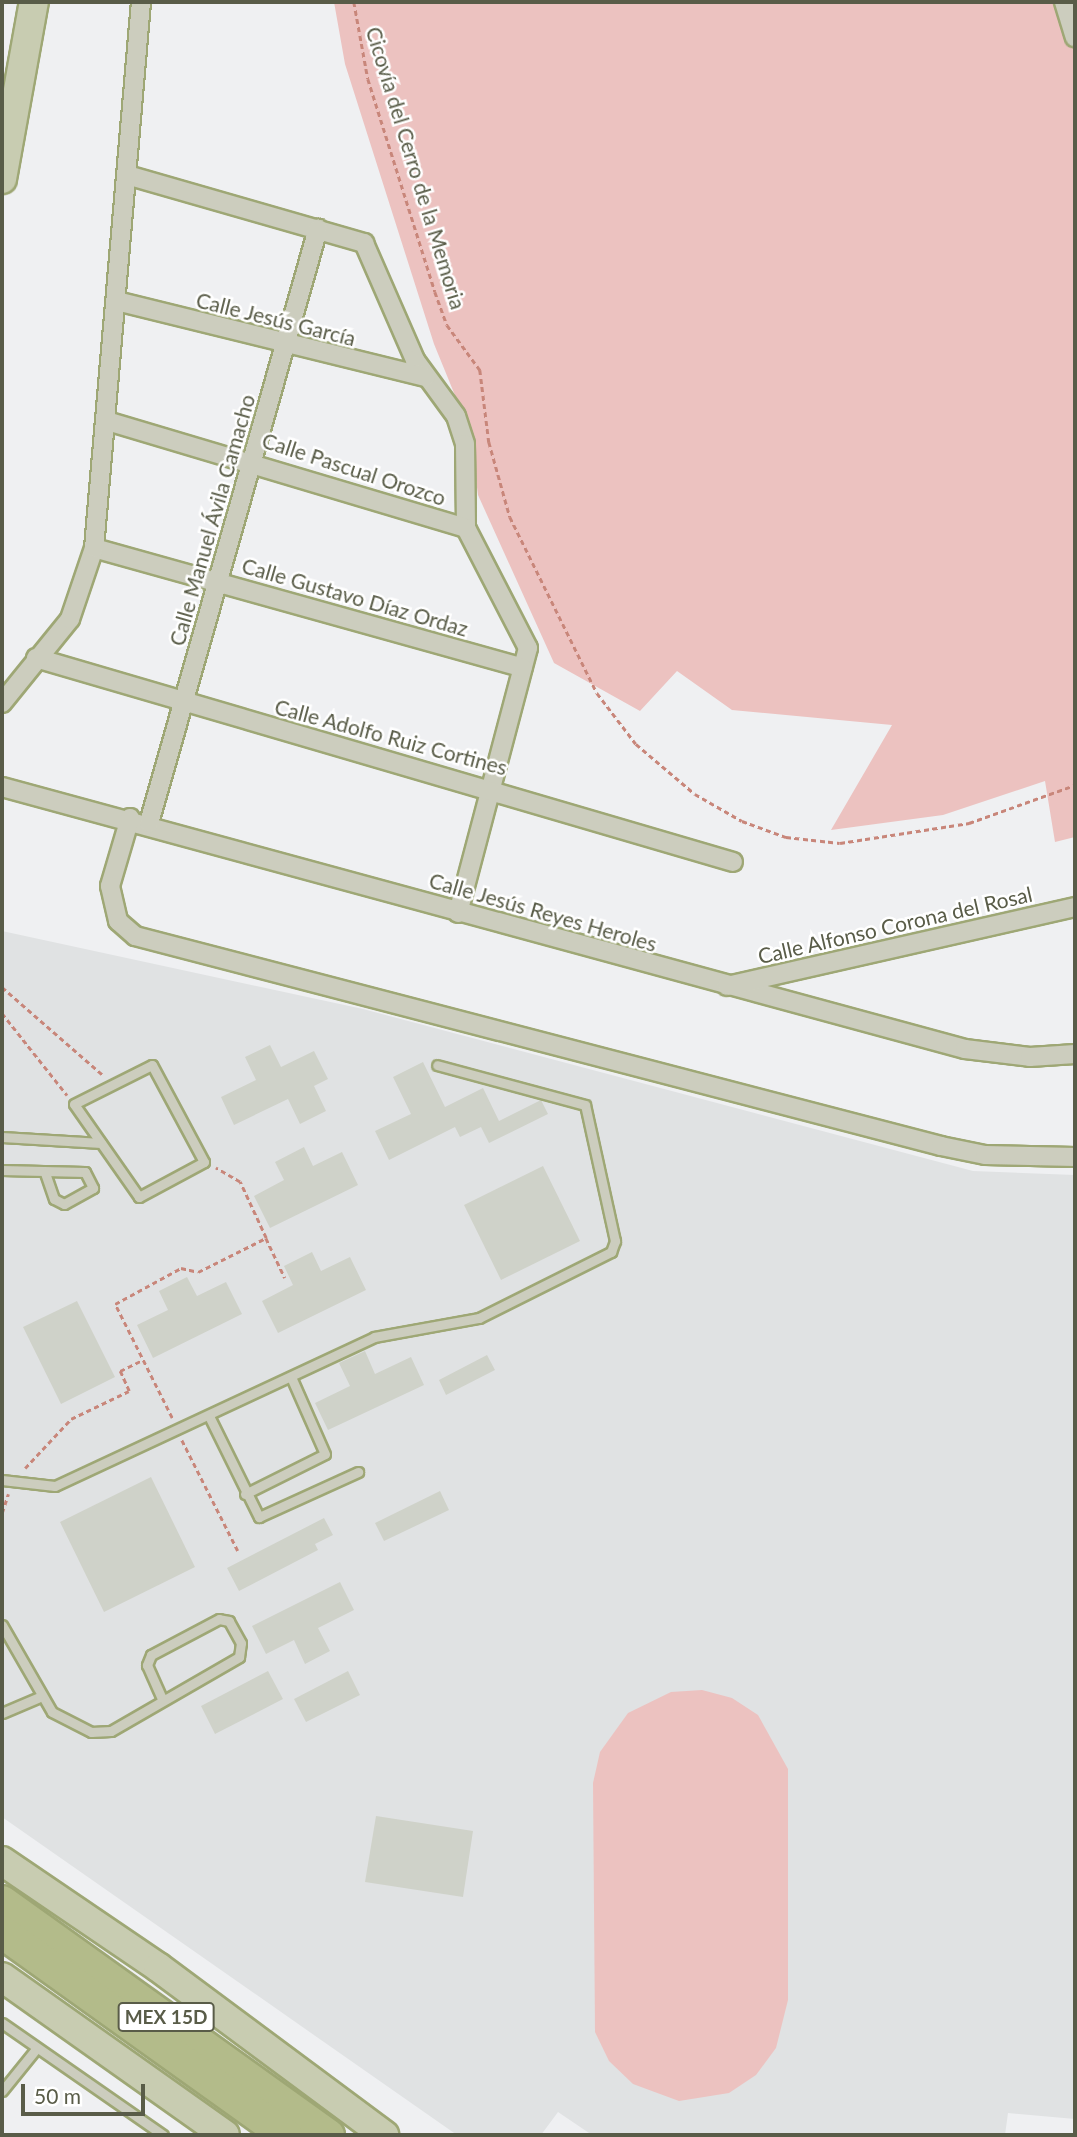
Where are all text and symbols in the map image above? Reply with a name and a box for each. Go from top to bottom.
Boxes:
street label: Cicovía del Cerro de la Memoria [361,24,471,312]
street label: Calle Jesús García [193,287,359,351]
street label: Calle Manuel Ávila Camacho [164,391,260,649]
street label: Calle Pascual Orozco [259,427,449,511]
street label: Calle Gustavo Díaz Ordaz [239,553,471,641]
street label: Calle Adolfo Ruiz Cortines [272,694,510,780]
street label: Calle Jesús Reyes Heroles [426,867,660,957]
street label: Calle Alfonso Corona del Rosal [755,881,1035,969]
road number: MEX 15D [117,2002,215,2033]
scale bar [24,2070,149,2114]
text: 50 m [34,2083,81,2108]

